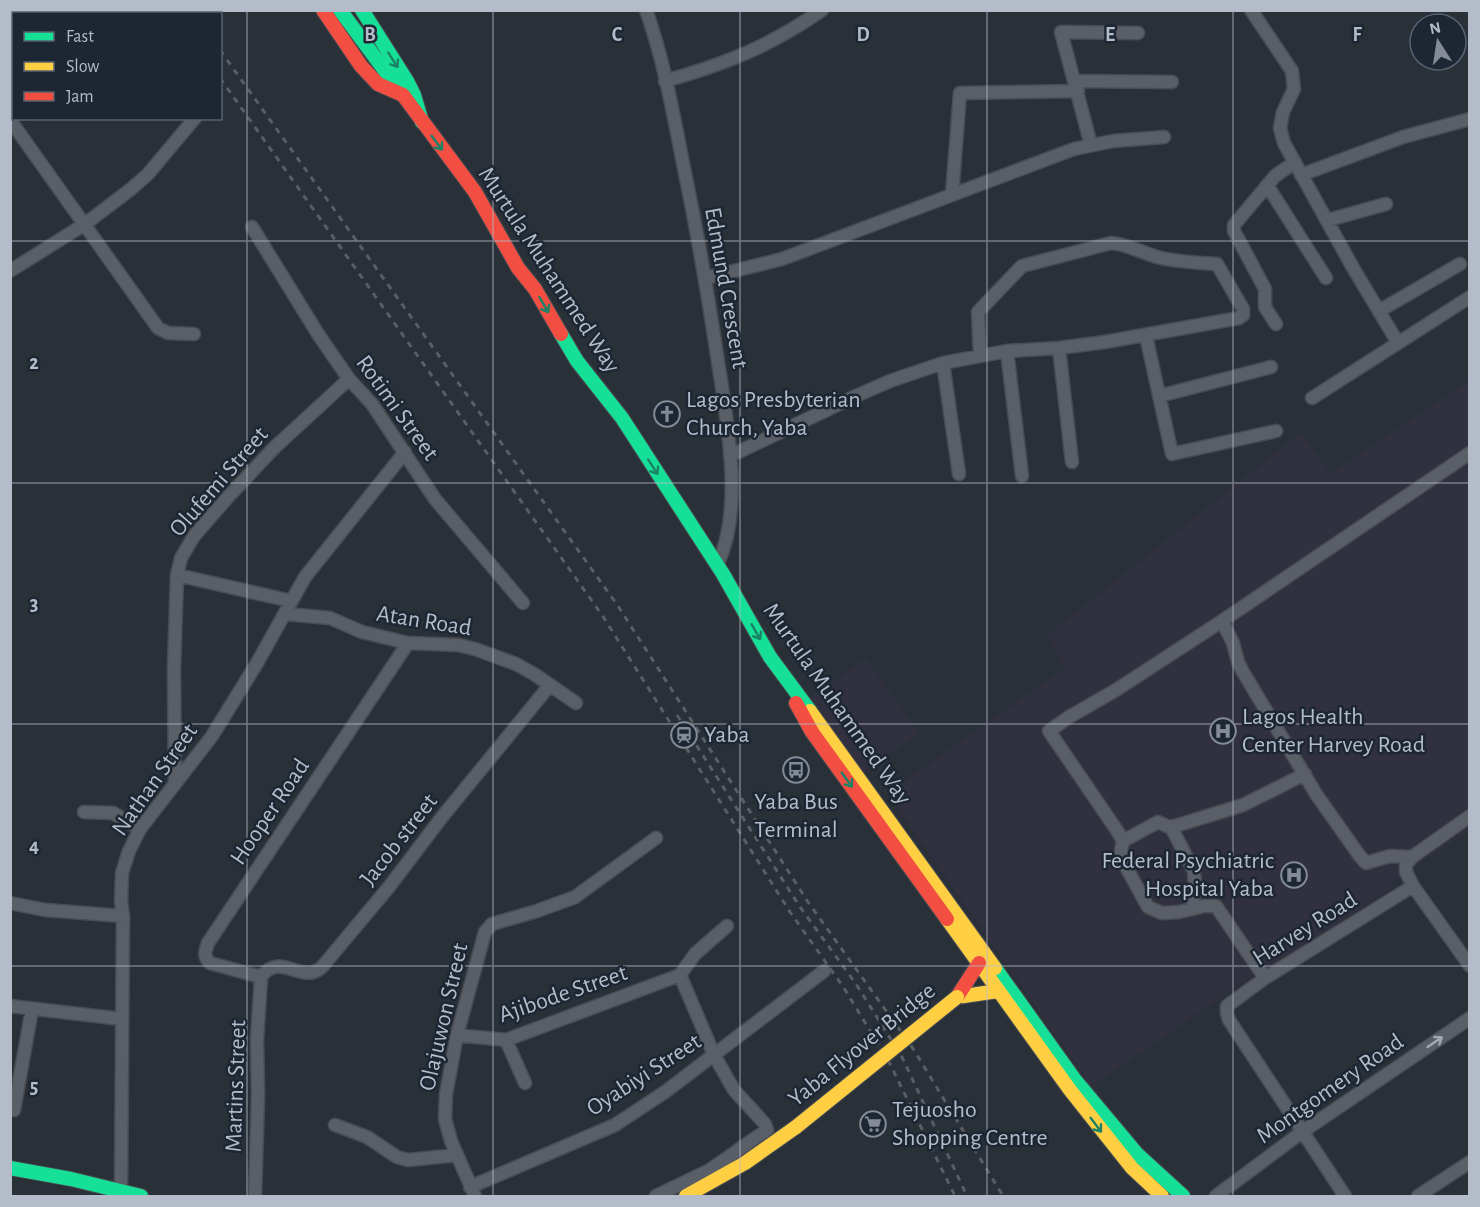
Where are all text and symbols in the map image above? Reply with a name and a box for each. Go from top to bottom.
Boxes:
legend [12,12,222,120]
north arrow [1408,12,1468,72]
text: N [1428,19,1442,37]
text: B [364,25,376,45]
text: C [612,25,623,45]
text: D [856,25,870,45]
text: E [1105,25,1115,45]
text: F [1352,25,1362,45]
text: Fast [66,28,94,46]
one-way arrow [387,51,399,68]
text: Slow [66,58,99,76]
text: Jam [66,88,94,106]
one-way arrow [431,135,444,151]
street label: Murtula Muhammed Way [474,163,624,377]
street label: Edmund Crescent [700,205,752,371]
one-way arrow [539,297,551,314]
street label: Rotimi Street [351,351,443,465]
text: 2 [29,353,39,373]
place label: Lagos Presbyterian Church, Yaba [686,388,861,440]
church icon: Lagos Presbyterian Church, Yaba [652,399,682,429]
street label: Olufemi Street [165,422,273,541]
one-way arrow [647,458,659,475]
text: 3 [30,594,38,614]
street label: Murtula Muhammed Way [758,599,916,809]
street label: Atan Road [375,602,473,640]
one-way arrow [750,623,762,640]
place label: Lagos Health Center Harvey Road [1242,705,1425,757]
hospital icon: Lagos Health Center Harvey Road [1208,716,1238,746]
street label: Nathan Street [108,719,203,840]
station icon: Yaba [669,720,699,750]
place label: Yaba [704,723,750,747]
street label: Hooper Road [226,755,314,869]
bus stop icon: Yaba Bus Terminal [781,755,811,785]
one-way arrow [840,771,853,787]
street label: Jacob street [356,789,442,890]
place label: Yaba Bus Terminal [754,790,838,842]
text: 4 [29,836,39,856]
place label: Federal Psychiatric Hospital Yaba [1101,849,1274,901]
hospital icon: Federal Psychiatric Hospital Yaba [1279,860,1309,890]
street label: Harvey Road [1249,888,1361,970]
street label: Olajuwon Street [415,941,473,1093]
street label: Ajibode Street [496,961,631,1027]
street label: Yaba Flyover Bridge [784,979,940,1111]
street label: Martins Street [222,1019,250,1153]
street label: Oyabiyi Street [583,1029,706,1121]
street label: Montgomery Road [1252,1030,1408,1148]
one-way arrow [1426,1036,1443,1048]
text: 5 [30,1077,38,1097]
place label: Tejuosho Shopping Centre [892,1098,1048,1150]
supermarket icon: Tejuosho Shopping Centre [858,1109,888,1139]
one-way arrow [1090,1116,1102,1132]

